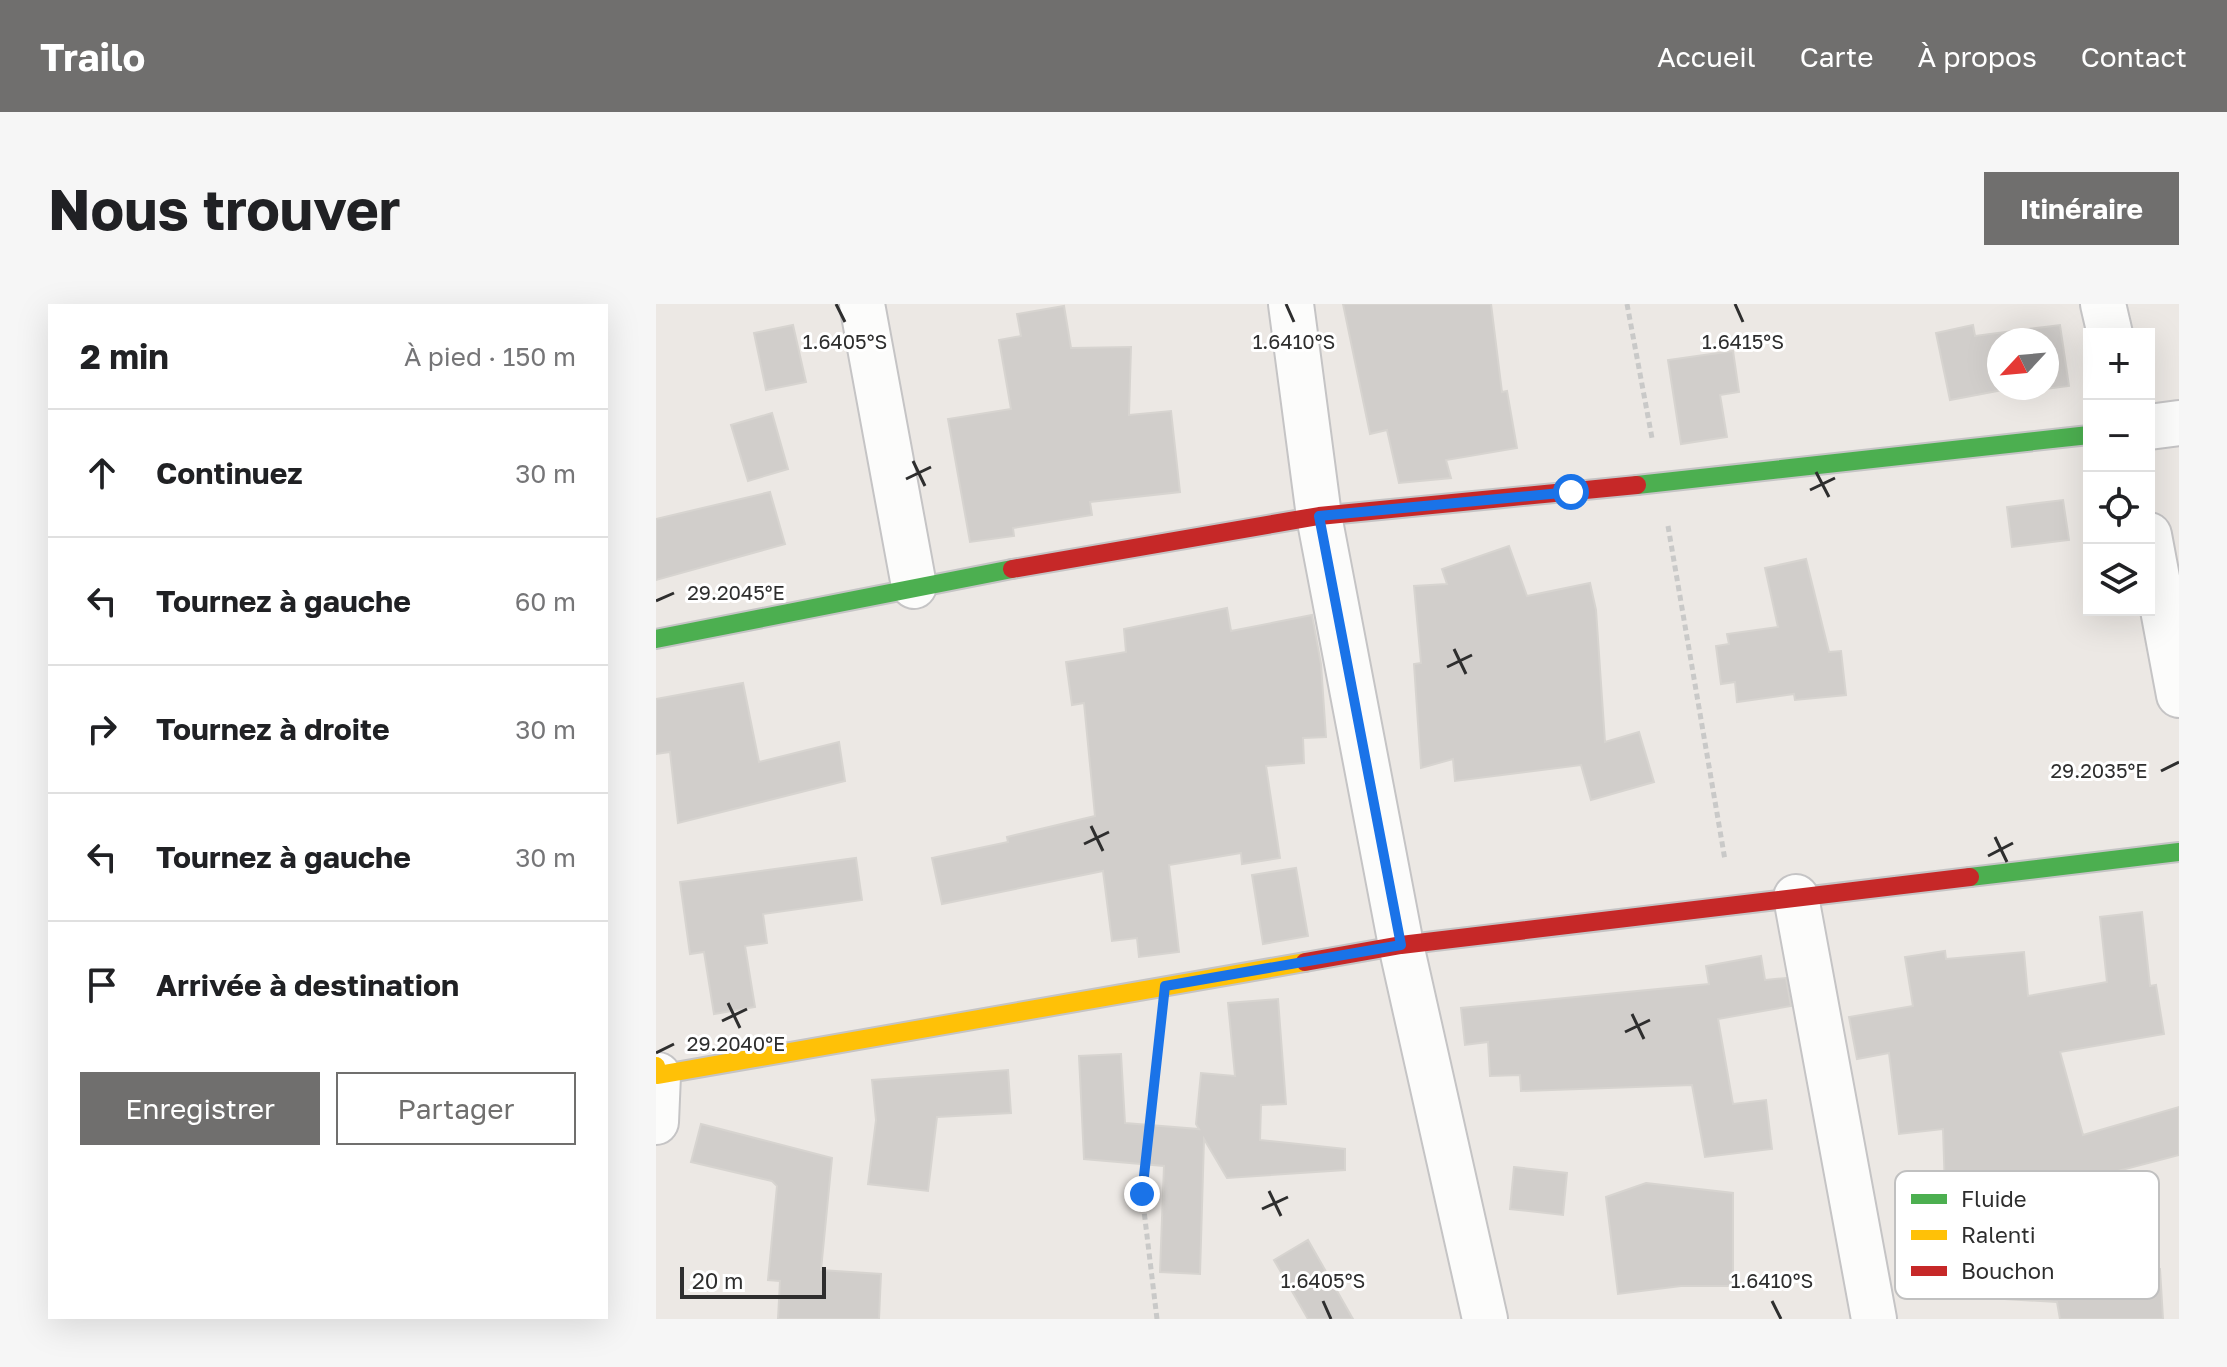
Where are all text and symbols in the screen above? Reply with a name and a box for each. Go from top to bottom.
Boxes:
text: Trailo [40,34,145,79]
text: Accueil [1657,40,1756,73]
text: Carte [1800,40,1873,73]
text: À propos [1917,40,2037,73]
text: Contact [2081,40,2187,73]
button: Itinéraire [1984,172,2179,245]
text: Nous trouver [48,175,401,242]
north arrow [1987,328,2059,400]
map controls [2083,328,2155,616]
button: + [2083,328,2155,400]
text: 1.6405°S [803,329,887,353]
text: 1.6410°S [1253,329,1335,353]
text: 1.6415°S [1702,329,1784,353]
text: 2 min [80,336,169,376]
text: À pied · 150 m [404,341,576,372]
button: − [2083,400,2155,472]
icon: ahead [80,451,124,495]
text: Continuez [156,455,303,491]
text: 30 m [515,458,576,489]
button: locate [2083,472,2155,544]
route start [1553,474,1589,510]
button: layers [2083,544,2155,616]
icon: left [80,579,124,623]
text: 29.2045°E [687,580,785,604]
text: Tournez à gauche [156,583,411,619]
text: 60 m [515,586,576,617]
icon: right [80,707,124,751]
text: Tournez à droite [156,711,390,747]
text: 30 m [515,714,576,745]
text: 29.2035°E [2051,758,2148,782]
icon: left [80,835,124,879]
text: Tournez à gauche [156,839,411,875]
text: 30 m [515,842,576,873]
icon: arrive [80,963,124,1007]
text: Arrivée à destination [156,967,459,1003]
text: 29.2040°E [687,1031,785,1055]
button: Enregistrer [80,1072,320,1145]
button: Partager [336,1072,576,1145]
legend [1895,1171,2159,1299]
route end [1124,1176,1160,1212]
text: Fluide [1961,1185,2027,1212]
text: Ralenti [1961,1221,2036,1248]
text: Bouchon [1961,1257,2055,1284]
scale bar [680,1263,826,1299]
text: 20 m [692,1267,743,1294]
text: 1.6405°S [1281,1268,1365,1292]
text: 1.6410°S [1731,1268,1813,1292]

